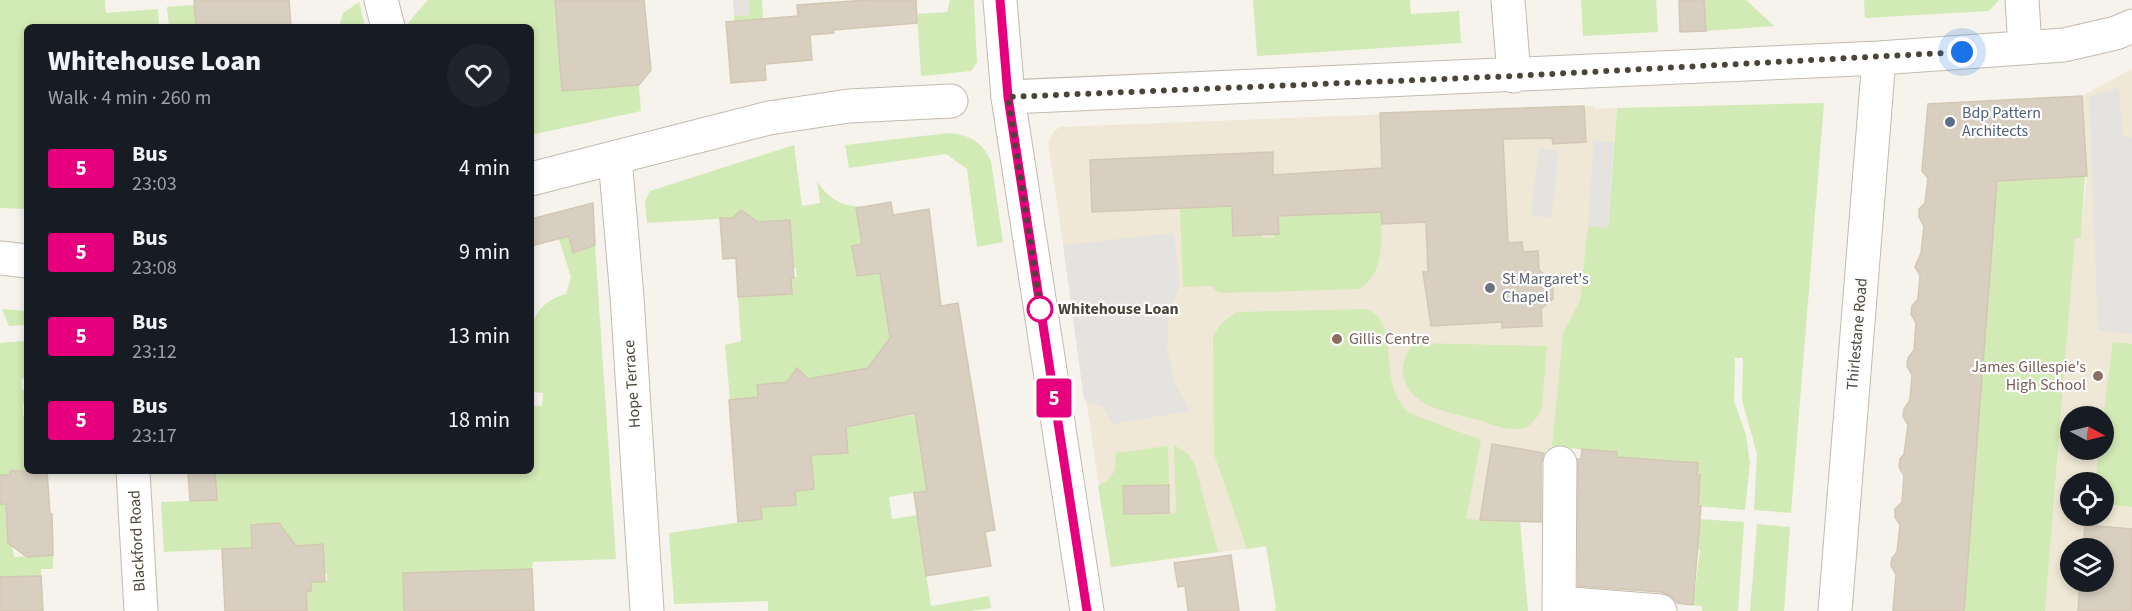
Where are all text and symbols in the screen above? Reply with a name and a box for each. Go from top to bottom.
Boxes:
your location [1947,37,1977,67]
text: Whitehouse Loan [48,41,261,81]
button: heart [447,44,510,107]
text: Walk · 4 min · 260 m [48,84,211,112]
place label: Bdp Pattern Architects [1962,102,2041,142]
marker: Bdp Pattern Architects [1943,115,1957,129]
text: Bus [132,138,168,170]
text: 4 min [459,152,510,184]
text: 5 [75,153,87,183]
text: 23:03 [132,170,177,198]
text: Bus [132,222,168,254]
text: 9 min [459,236,510,268]
text: 5 [75,237,87,267]
text: 23:08 [132,254,177,282]
place label: St Margaret's Chapel [1502,268,1589,308]
street label: Thirlestane Road [1841,277,1873,391]
marker: St Margaret's Chapel [1483,281,1497,295]
marker: Whitehouse Loan [1027,296,1053,322]
place label: Whitehouse Loan [1058,298,1179,320]
text: Bus [132,306,168,338]
text: 13 min [448,320,510,352]
text: 5 [75,321,87,351]
place label: Gillis Centre [1349,328,1429,350]
marker: Gillis Centre [1330,332,1344,346]
text: 23:12 [132,338,177,366]
street label: Hope Terrace [618,339,646,429]
place label: James Gillespie's High School [1971,356,2086,396]
marker: James Gillespie's High School [2091,369,2105,383]
line badge: 5 [1034,378,1074,418]
text: 5 [1048,383,1060,413]
text: Bus [132,390,168,422]
text: 18 min [448,404,510,436]
text: 5 [75,405,87,435]
north arrow [2060,406,2114,460]
map controls [2060,406,2114,592]
text: 23:17 [132,422,177,450]
button: locate [2060,472,2114,526]
street label: Blackford Road [123,490,151,592]
button: layers [2060,538,2114,592]

